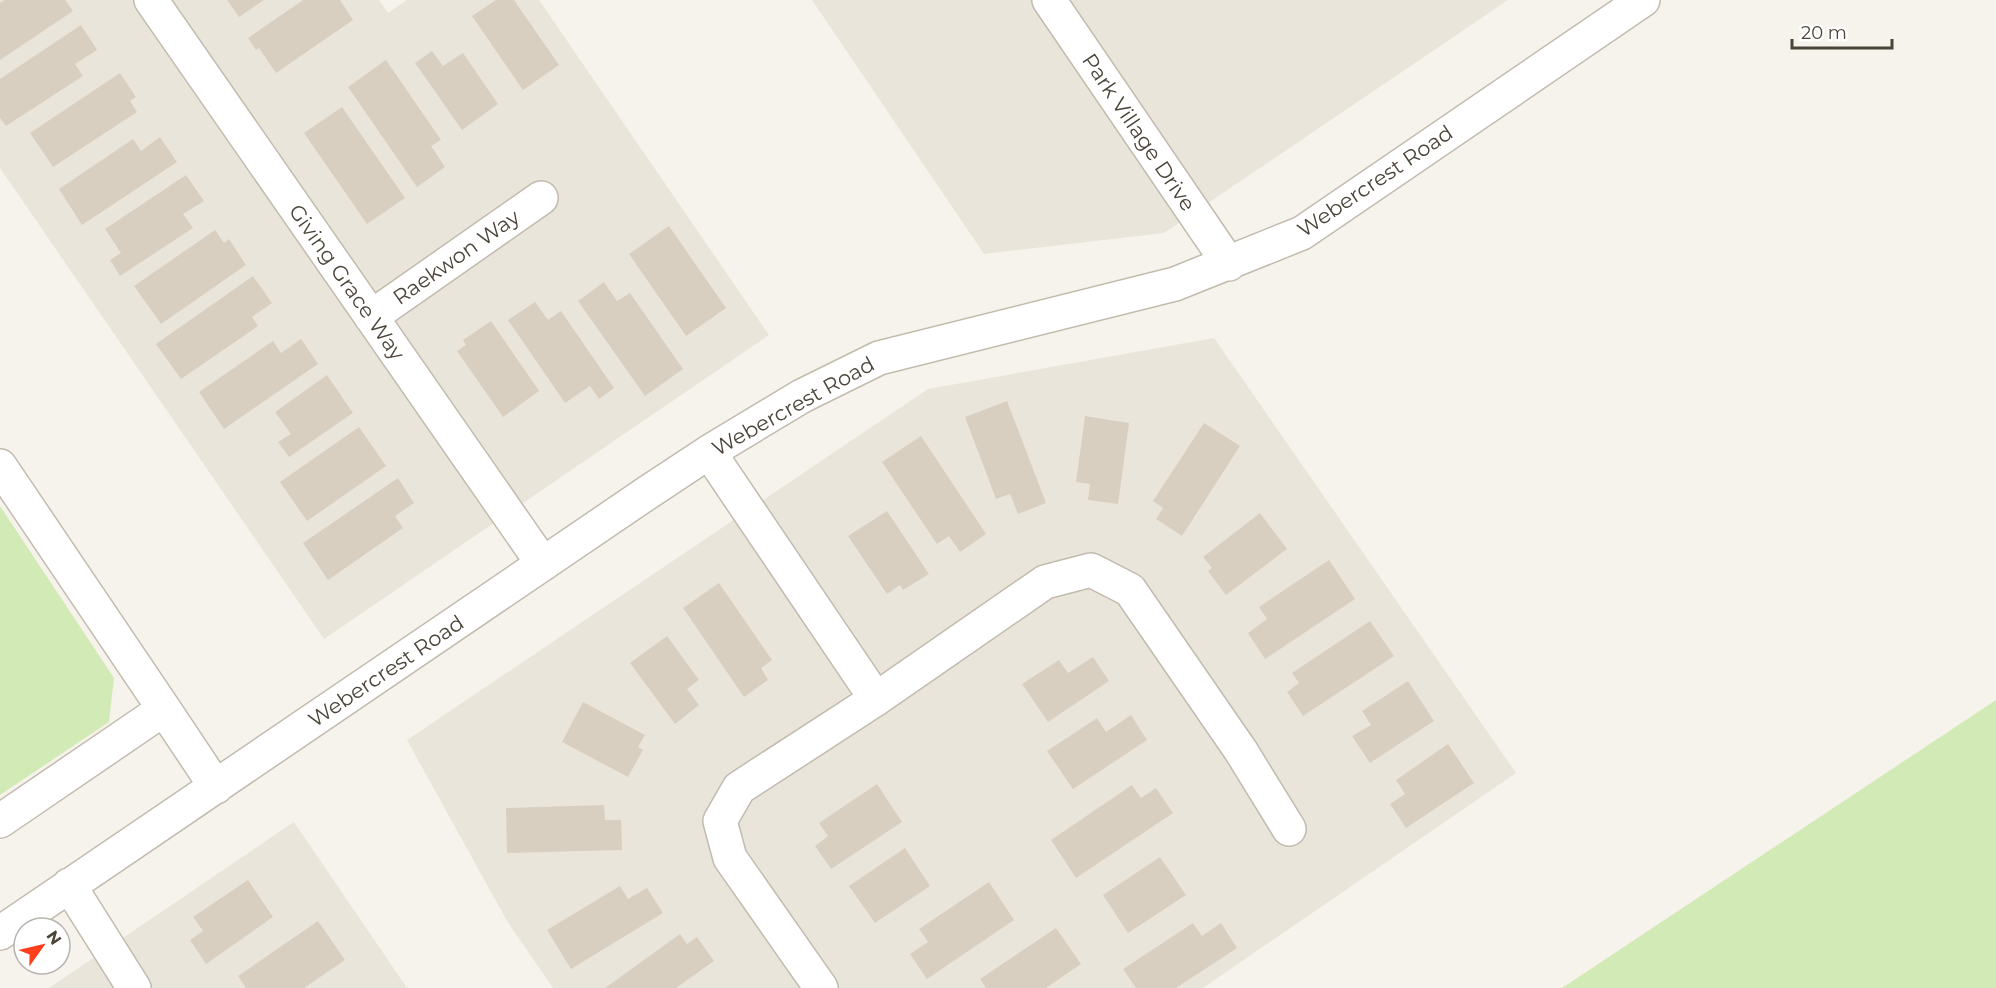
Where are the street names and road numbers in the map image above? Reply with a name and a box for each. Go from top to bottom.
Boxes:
street label: Park Village Drive [1077,48,1201,216]
street label: Webercrest Road [1293,120,1457,242]
street label: Giving Grace Way [284,199,411,365]
street label: Raekwon Way [388,204,525,310]
street label: Webercrest Road [707,351,879,461]
street label: Webercrest Road [304,610,468,732]

